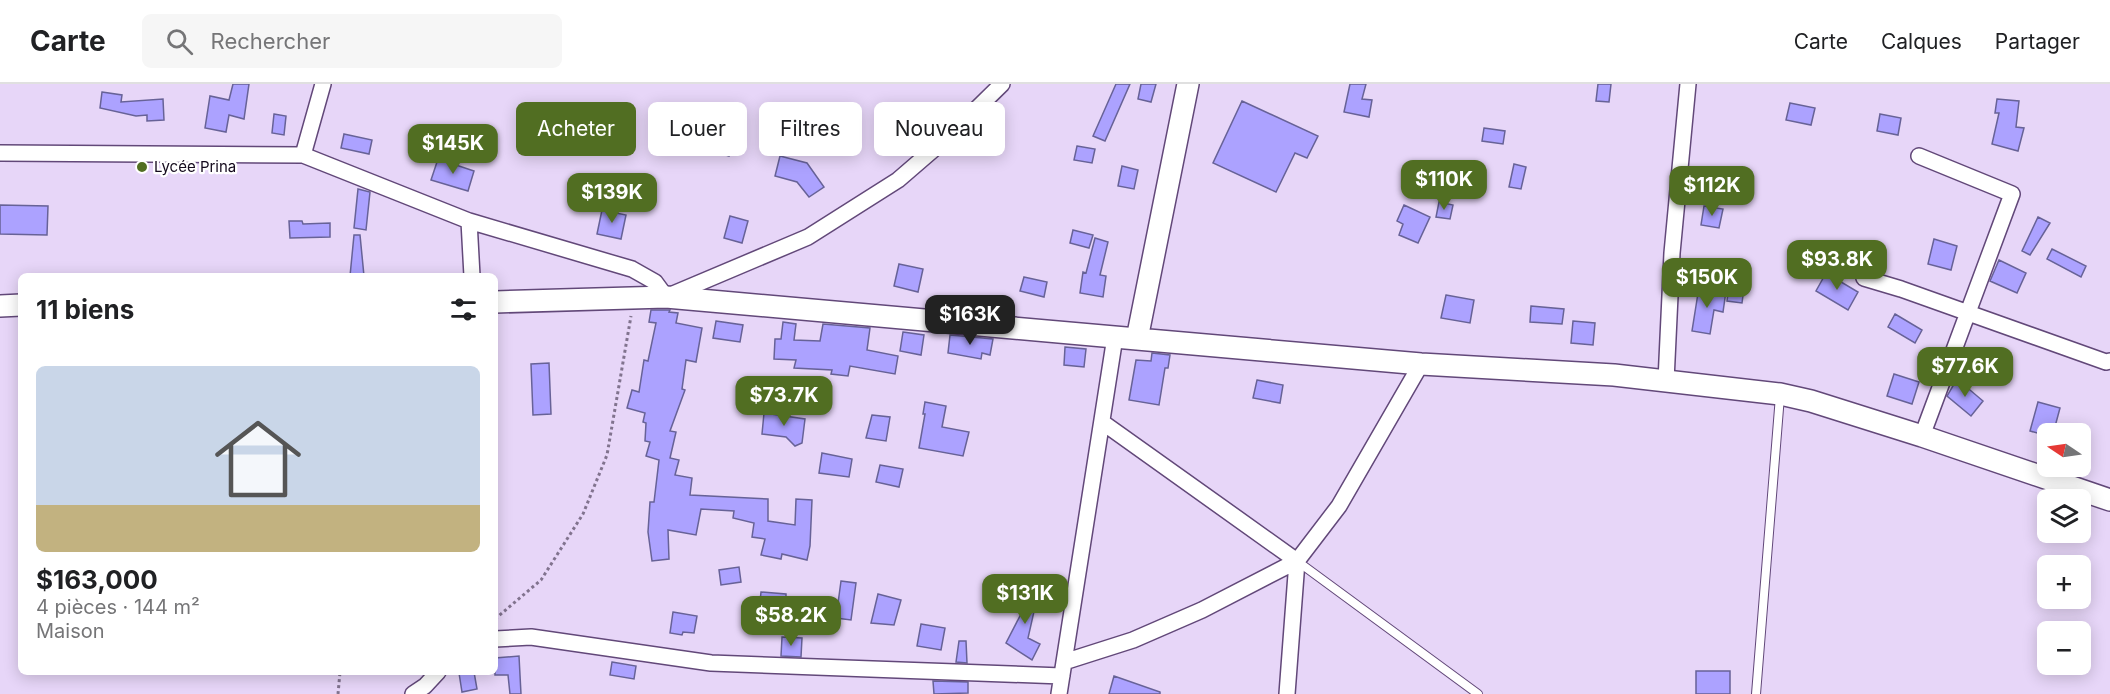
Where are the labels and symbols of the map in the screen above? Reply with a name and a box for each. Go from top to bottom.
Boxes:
pin: $145K [411,124,495,175]
place label: Lycée Prina [154,157,236,176]
marker: Lycée Prina [135,160,149,174]
pin: $110K [1402,160,1486,211]
pin: $112K [1670,166,1754,217]
pin: $139K [570,173,654,224]
pin: $93.8K [1788,240,1886,291]
pin: $150K [1665,258,1749,309]
pin: $163K [928,295,1012,346]
pin: $77.6K [1916,347,2014,398]
pin: $73.7K [735,376,833,427]
north arrow [2037,423,2091,477]
pin: $131K [983,574,1067,625]
pin: $58.2K [742,596,840,647]

